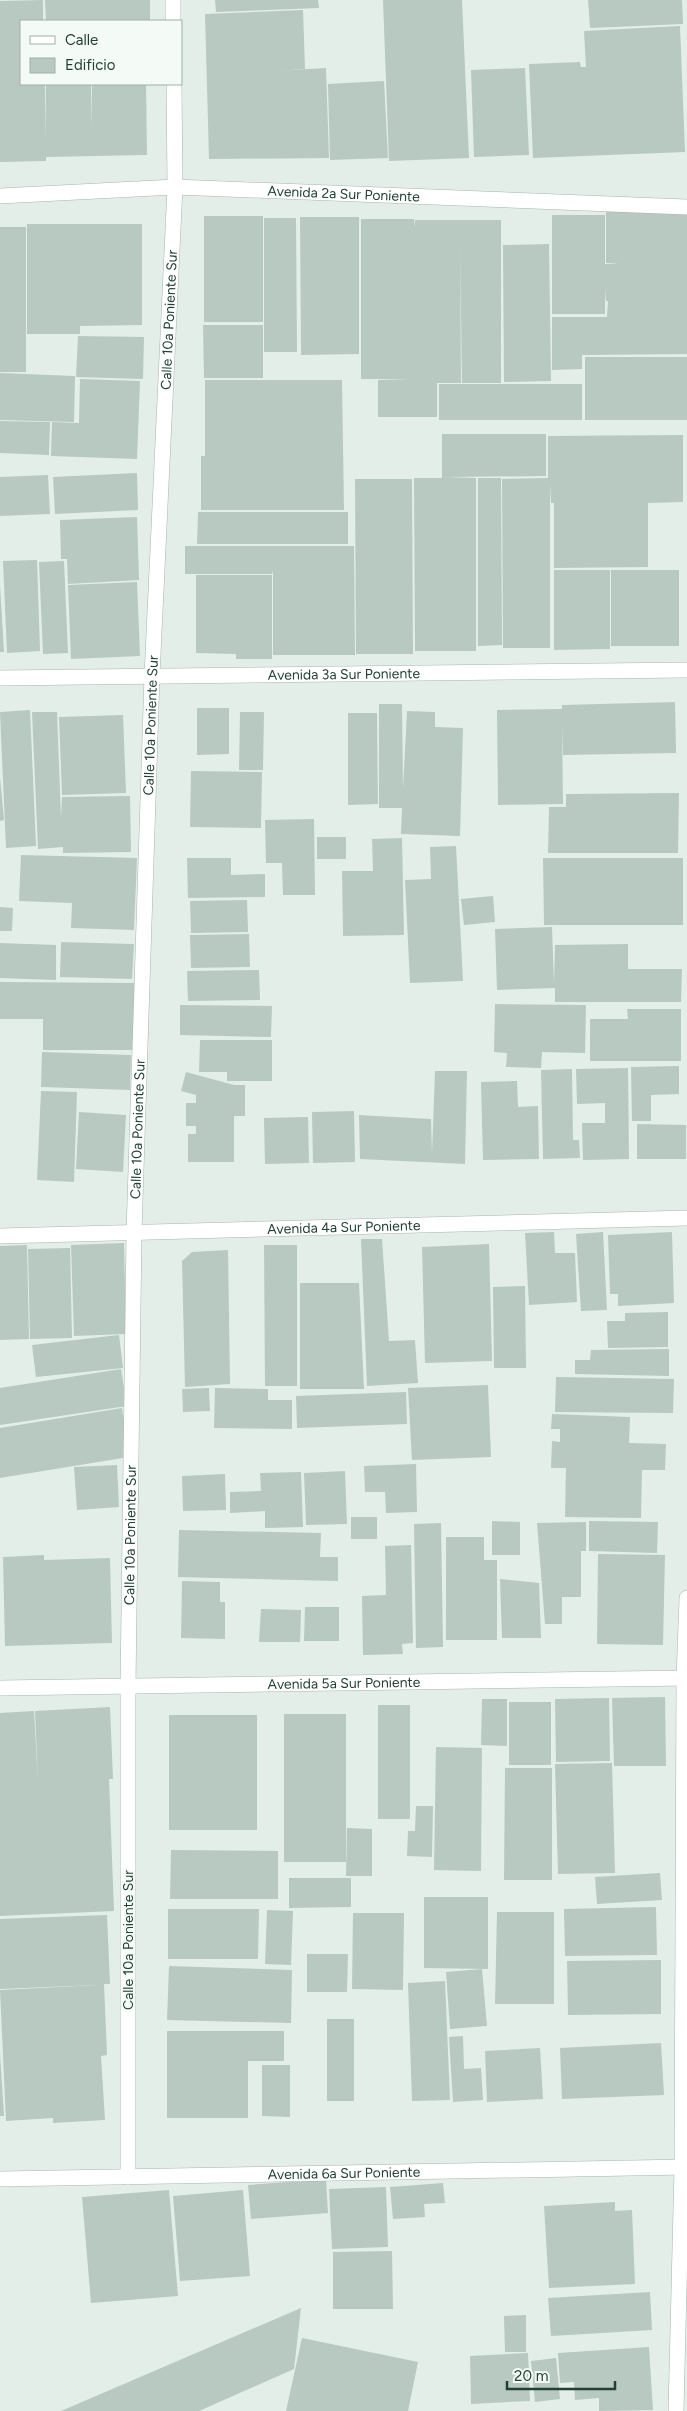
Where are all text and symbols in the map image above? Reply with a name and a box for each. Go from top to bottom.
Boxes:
legend [20,20,182,85]
text: Calle [65,31,98,49]
text: Edificio [65,56,116,74]
street label: Avenida 2a Sur Poniente [267,182,421,205]
street label: Calle 10a Poniente Sur [157,249,181,390]
street label: Calle 10a Poniente Sur [140,655,161,796]
street label: Avenida 3a Sur Poniente [268,665,421,683]
street label: Calle 10a Poniente Sur [127,1059,148,1199]
street label: Avenida 4a Sur Poniente [267,1216,421,1237]
street label: Calle 10a Poniente Sur [121,1465,139,1605]
street label: Avenida 5a Sur Poniente [267,1673,421,1693]
street label: Calle 10a Poniente Sur [120,1870,137,2010]
street label: Avenida 6a Sur Poniente [267,2163,421,2183]
scale bar [507,2358,614,2390]
text: 20 m [514,2367,548,2385]

